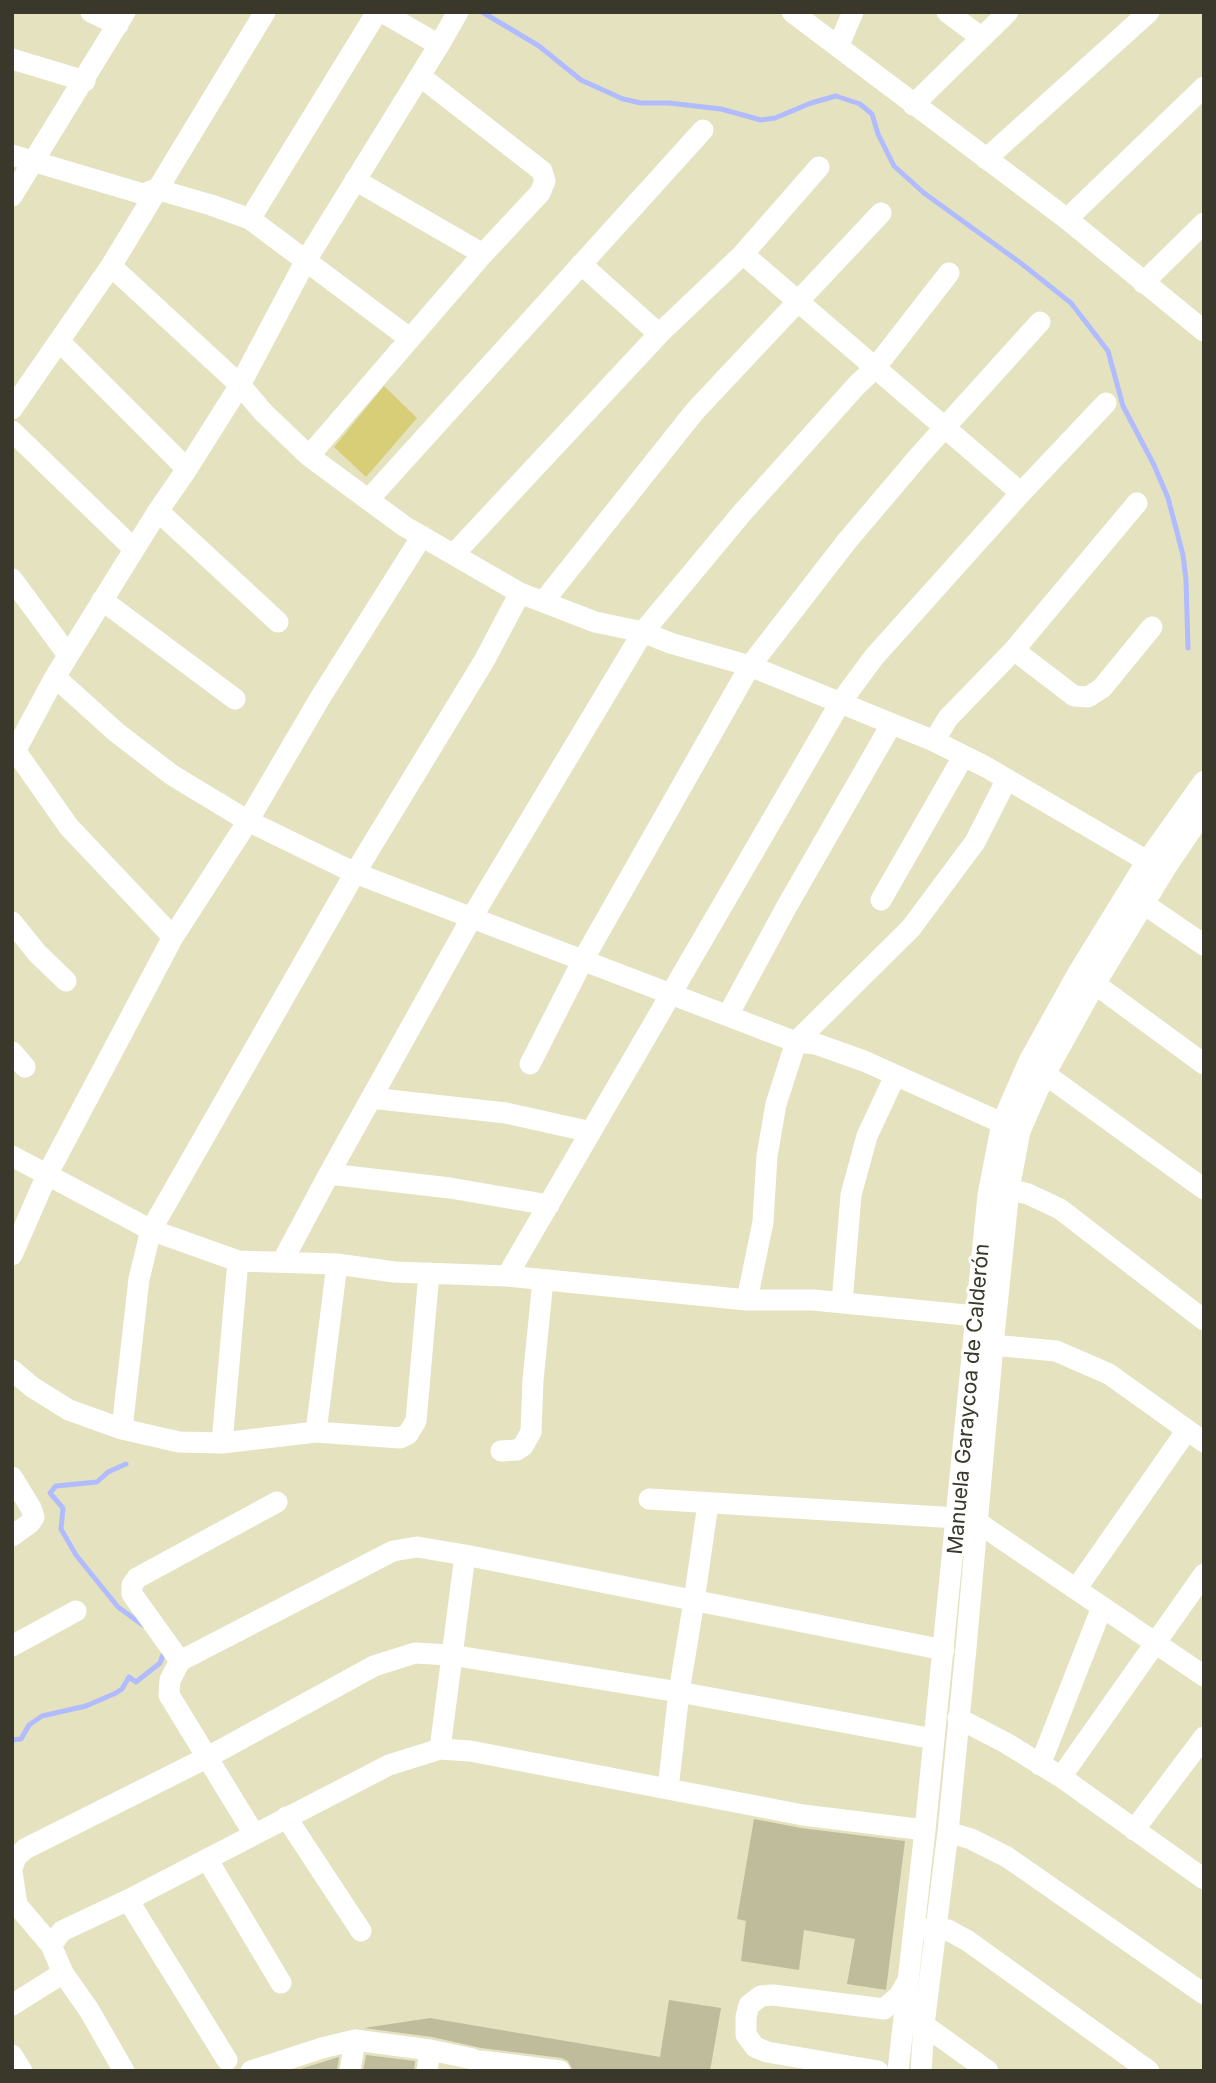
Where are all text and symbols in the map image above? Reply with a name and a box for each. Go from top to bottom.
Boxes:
street label: Manuela Garaycoa de Calderón [943,1242,995,1556]

